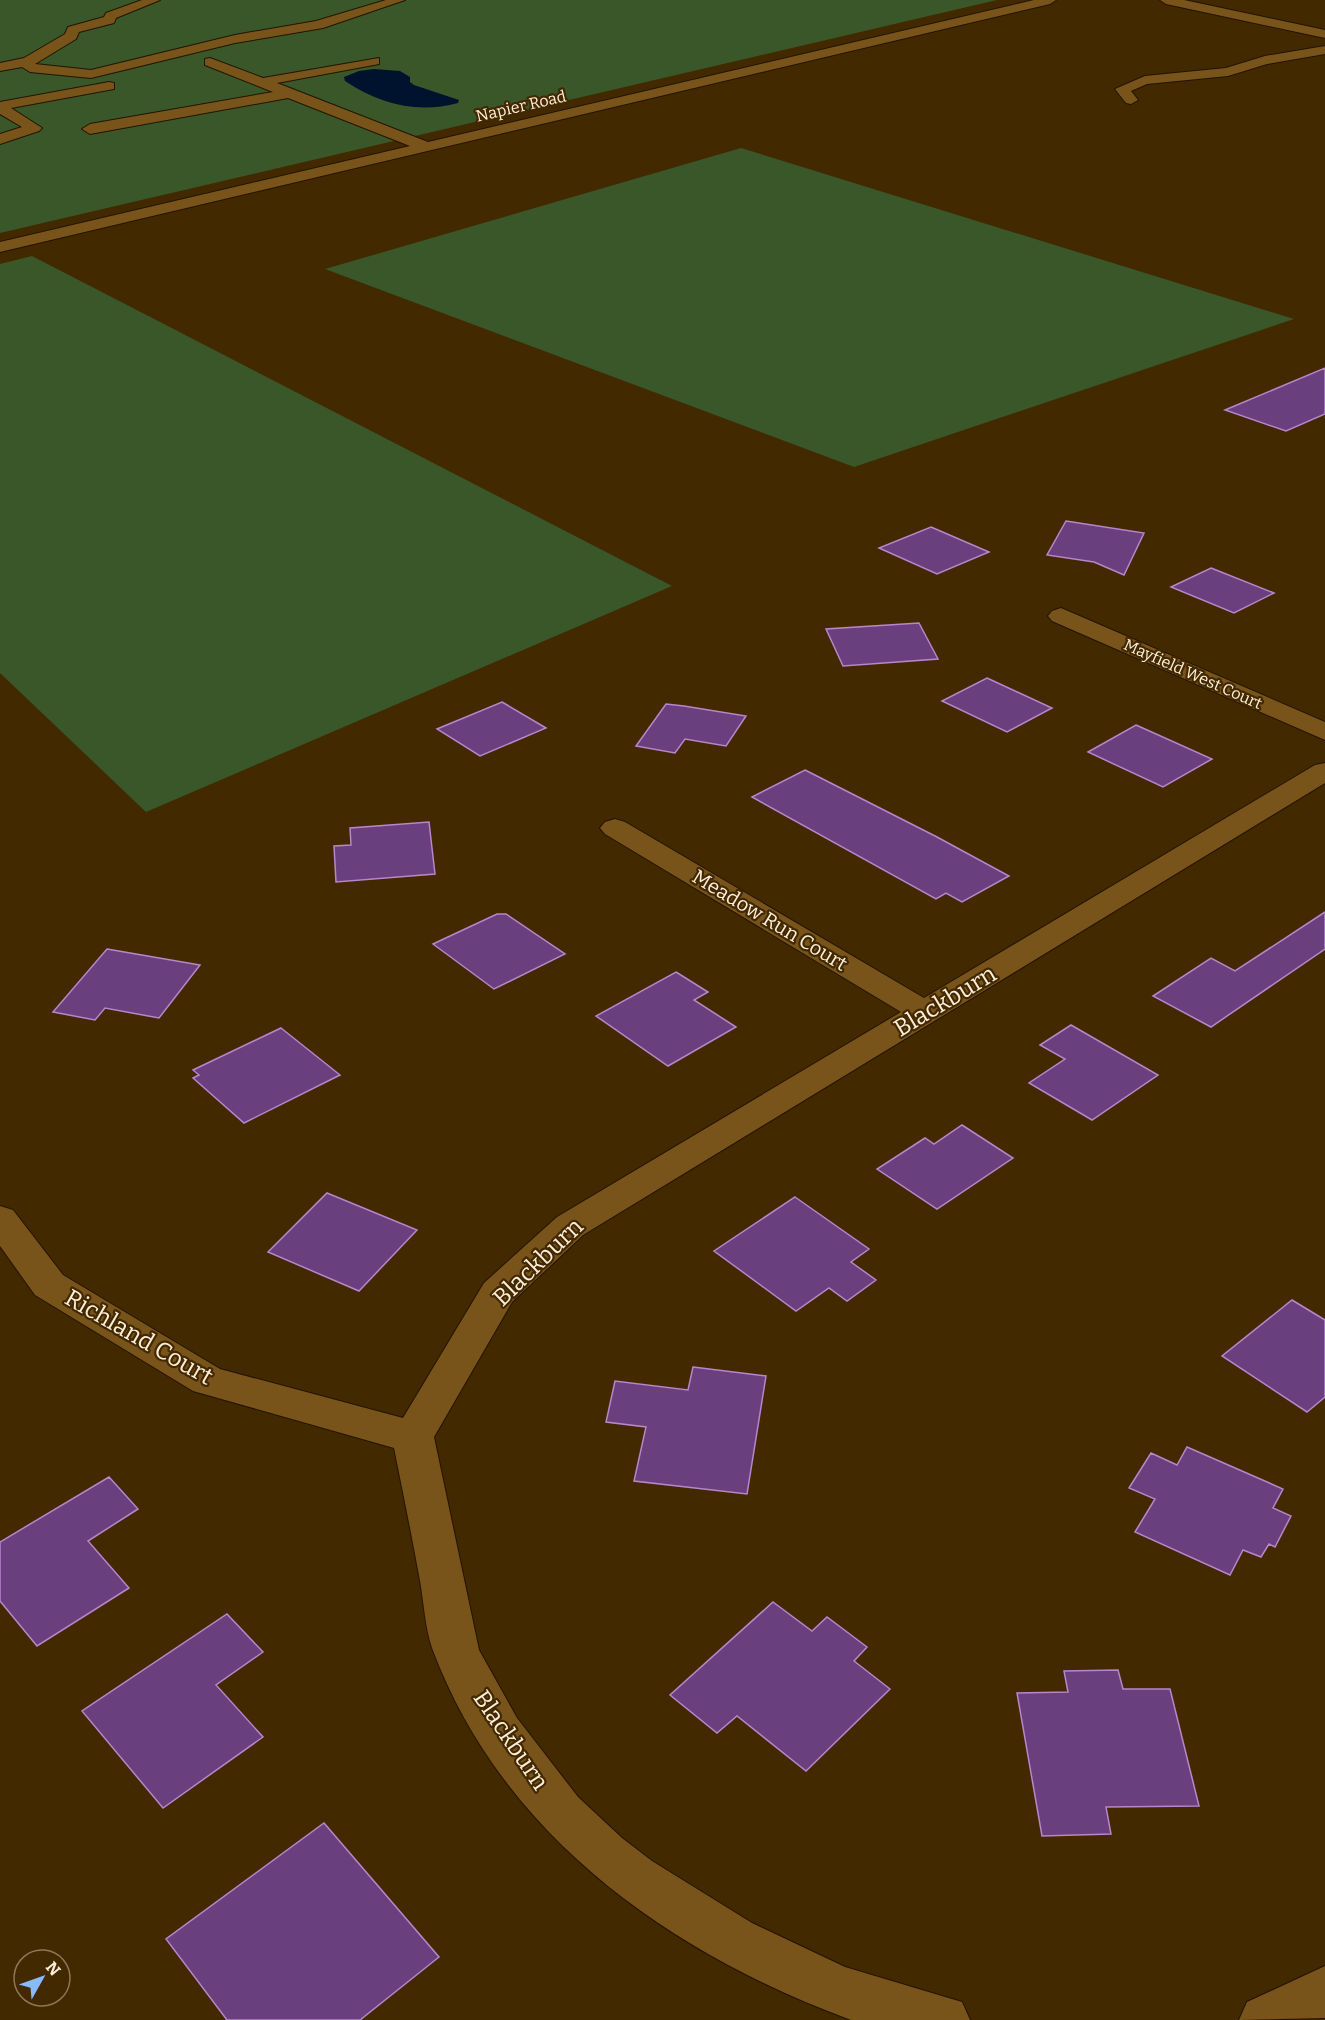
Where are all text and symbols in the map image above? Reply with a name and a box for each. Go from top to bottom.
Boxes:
street label: Napier Road [474,86,569,126]
street label: Mayfield West Court [1121,635,1265,713]
street label: Meadow Run Court [688,864,852,976]
street label: Blackburn [889,960,1001,1042]
street label: Blackburn [487,1212,589,1312]
street label: Richland Court [60,1283,218,1391]
street label: Blackburn [467,1685,555,1795]
north arrow [12,1948,72,2008]
text: N [42,1958,64,1980]

